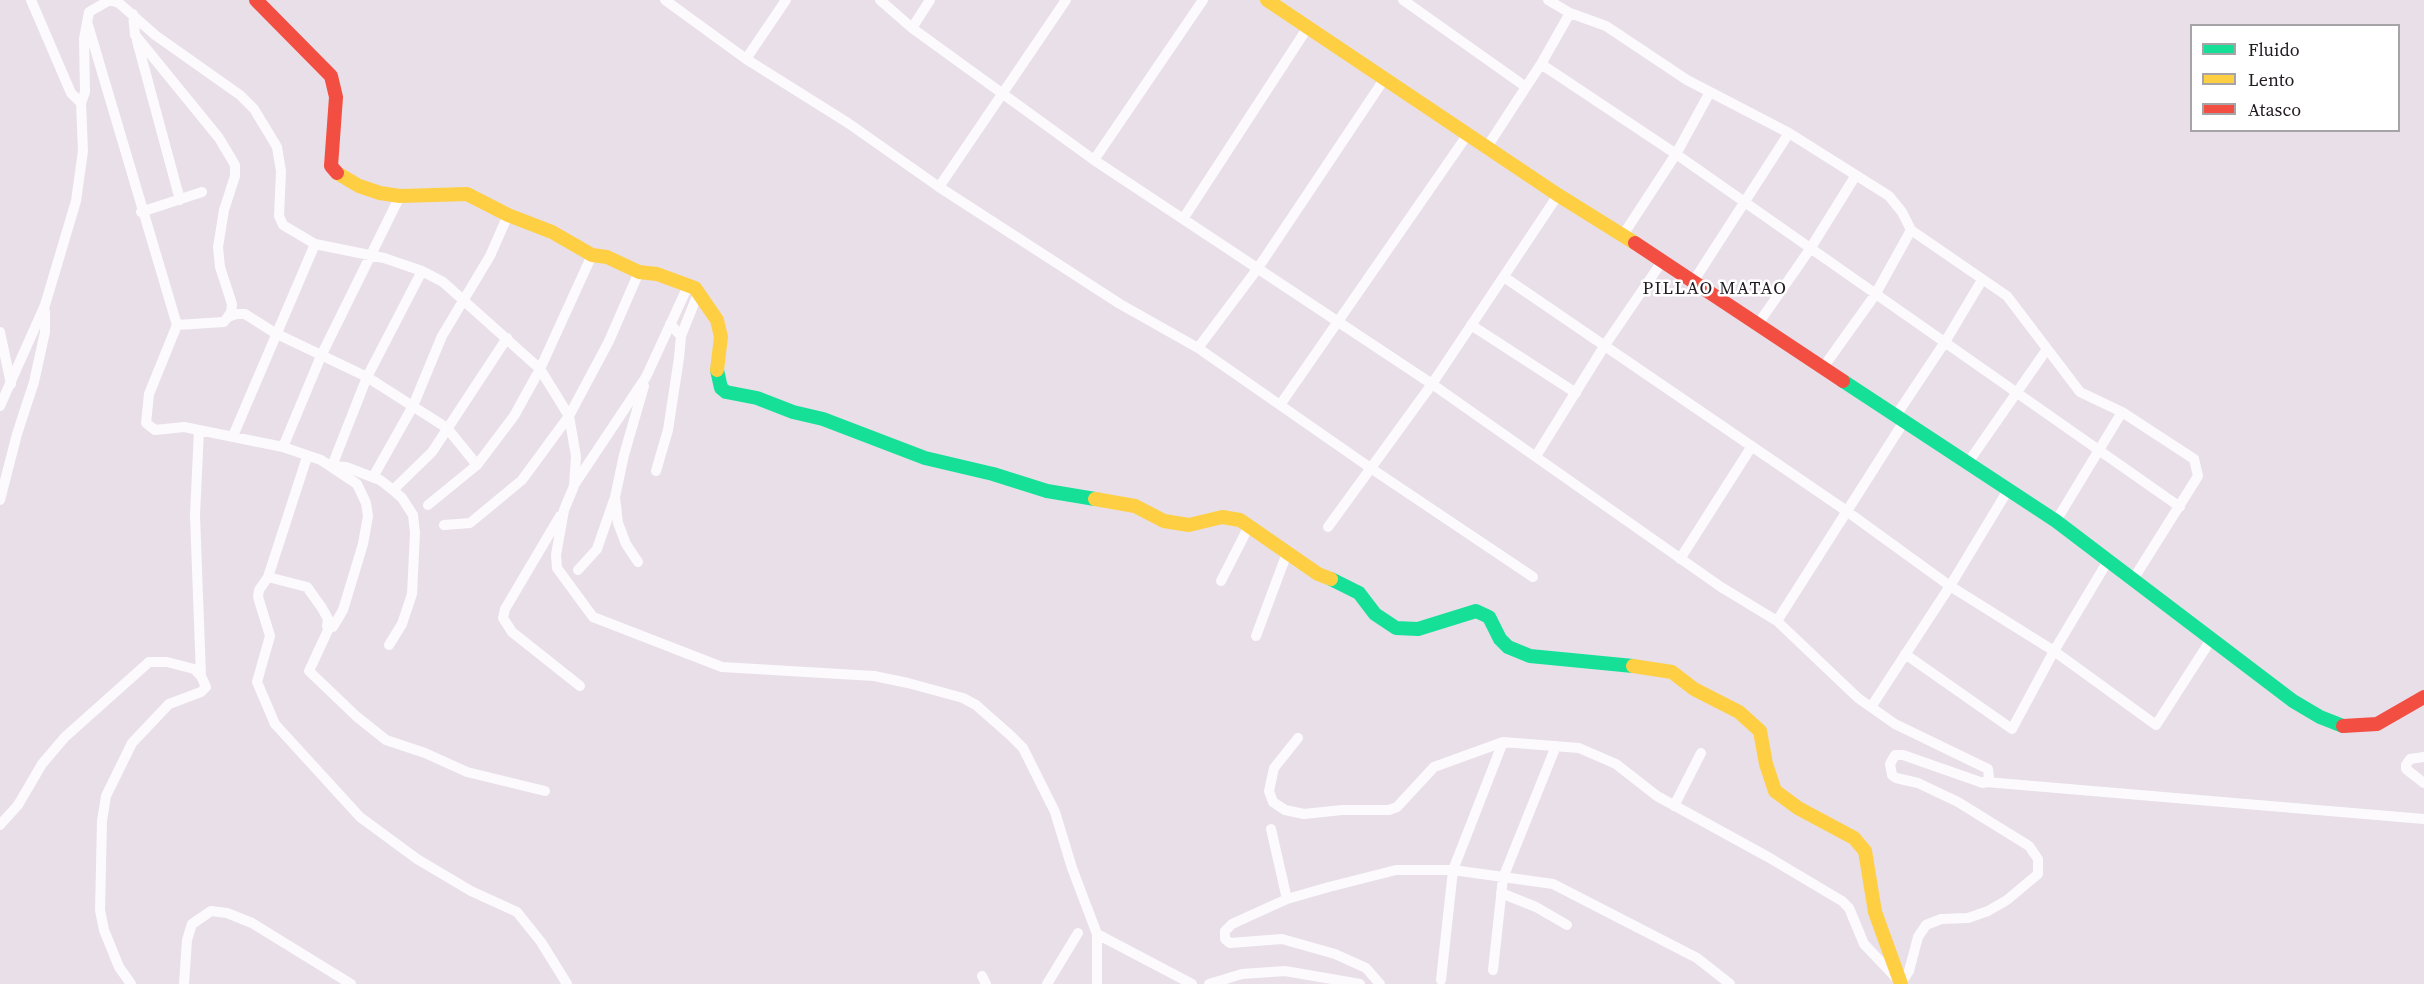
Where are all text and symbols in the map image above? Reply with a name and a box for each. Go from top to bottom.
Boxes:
legend [2190,24,2400,132]
text: Fluido [2248,37,2300,62]
text: Lento [2248,67,2294,92]
text: Atasco [2248,97,2301,122]
district label: PILLAO MATAO [1642,278,1788,300]

